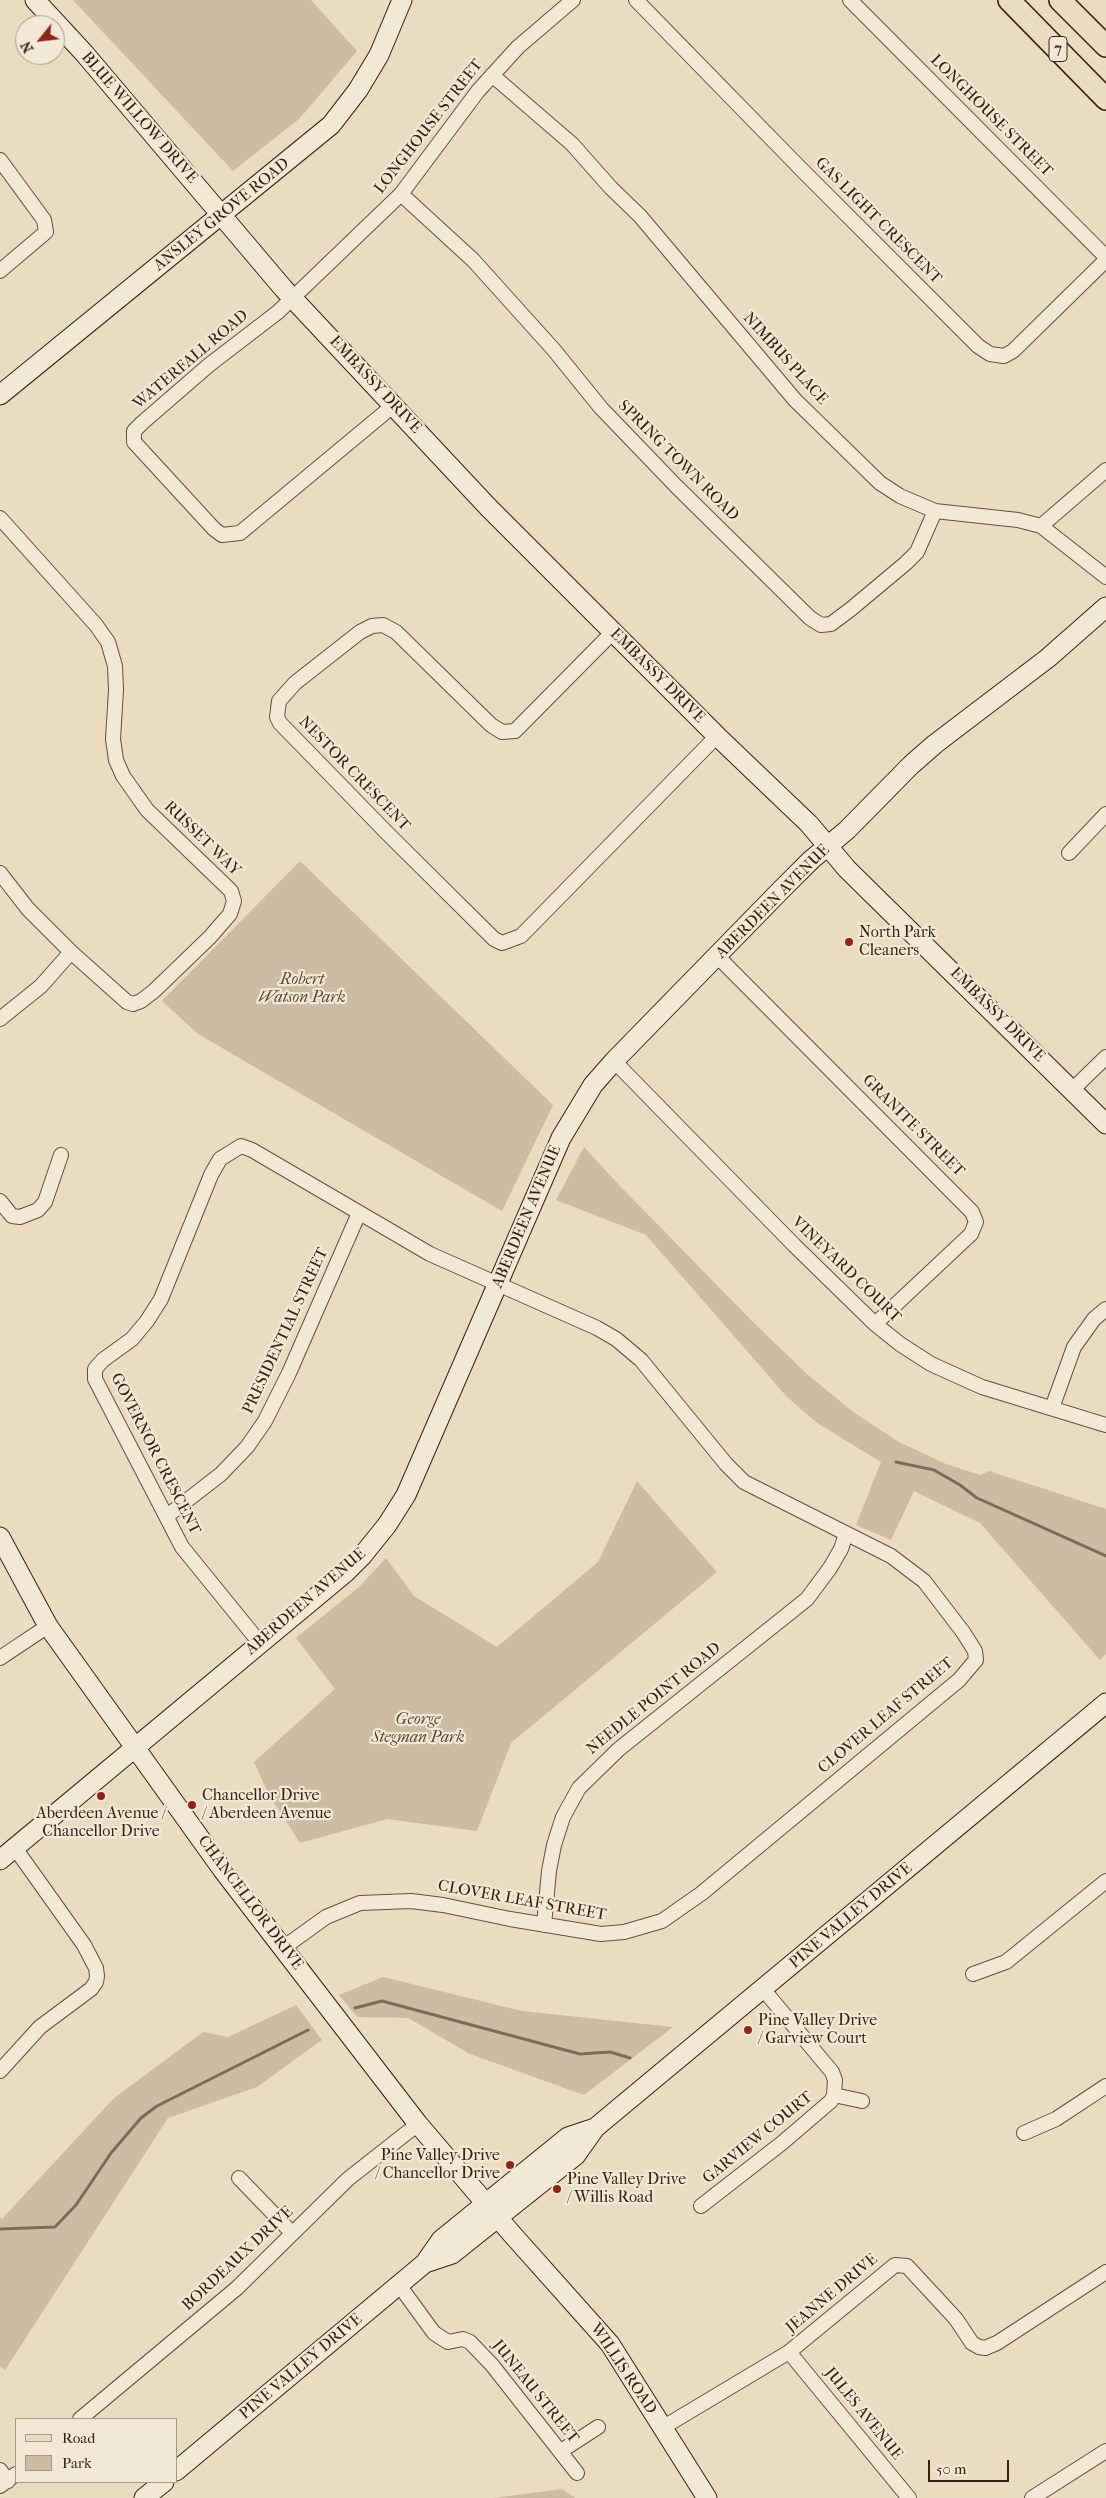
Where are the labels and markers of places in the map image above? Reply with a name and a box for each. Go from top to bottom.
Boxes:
place label: North Park Cleaners [859,923,936,961]
marker: North Park Cleaners [843,936,855,948]
place label: Chancellor Drive / Aberdeen Avenue [202,1786,332,1824]
marker: Aberdeen Avenue / Chancellor Drive [95,1790,107,1802]
marker: Chancellor Drive / Aberdeen Avenue [186,1799,198,1811]
place label: Aberdeen Avenue / Chancellor Drive [36,1804,166,1842]
place label: Pine Valley Drive / Garview Court [758,2011,877,2049]
marker: Pine Valley Drive / Garview Court [742,2024,754,2036]
place label: Pine Valley Drive / Chancellor Drive [375,2146,500,2184]
marker: Pine Valley Drive / Chancellor Drive [504,2159,516,2171]
place label: Pine Valley Drive / Willis Road [567,2170,686,2208]
marker: Pine Valley Drive / Willis Road [551,2183,563,2195]

